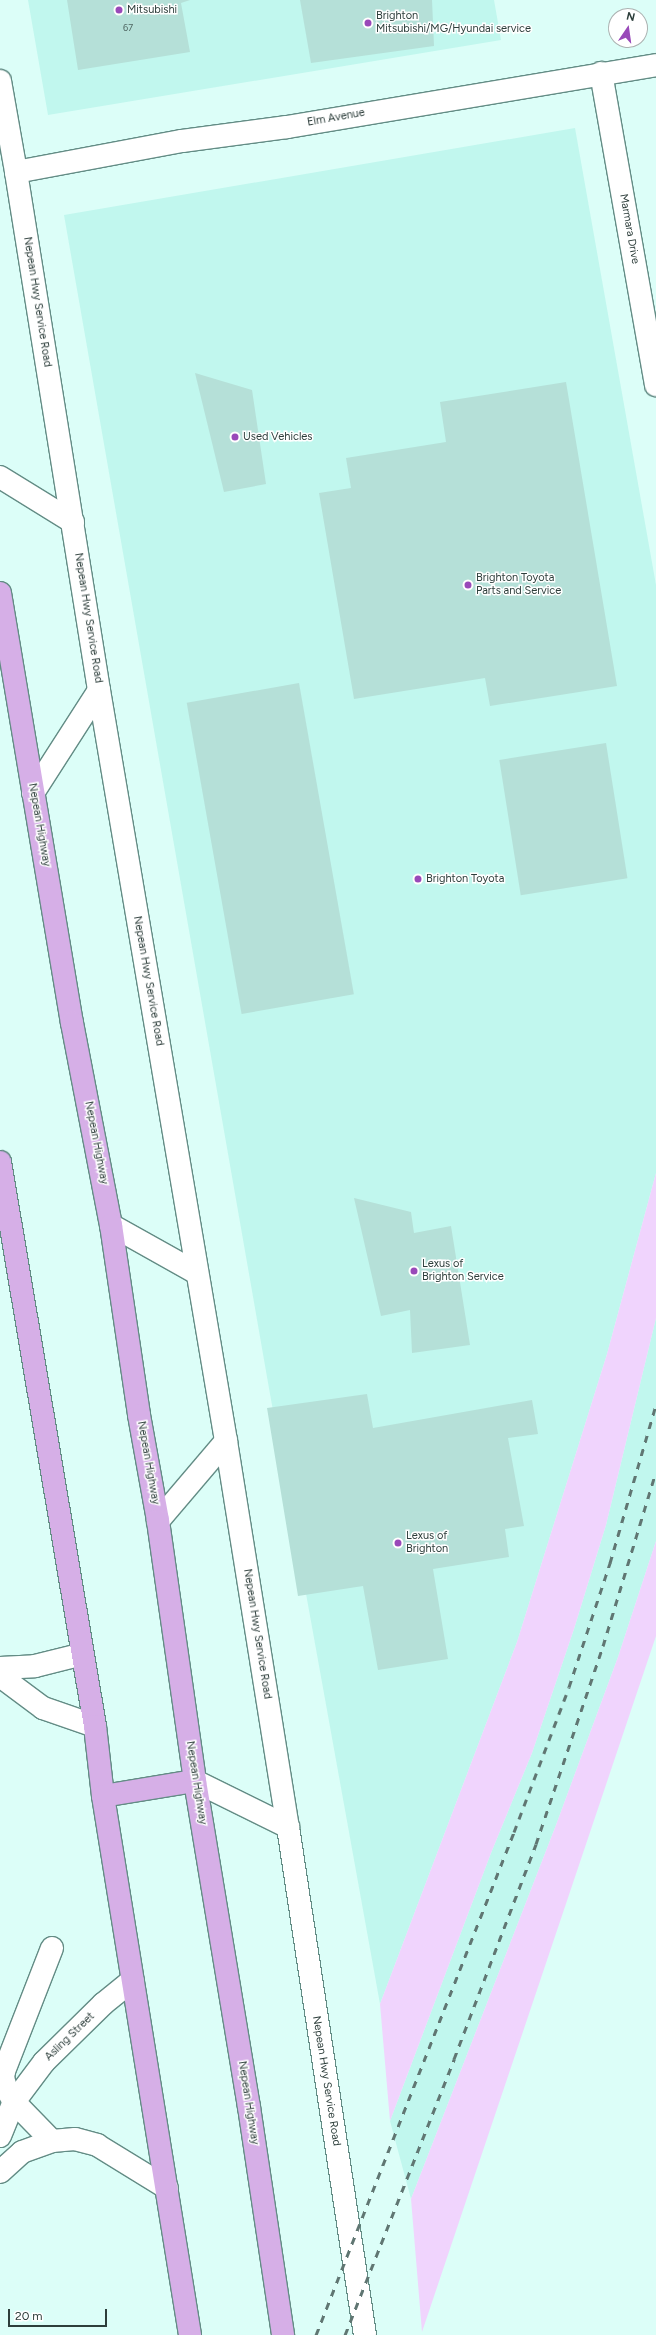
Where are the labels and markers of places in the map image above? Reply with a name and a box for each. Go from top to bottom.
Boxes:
place label: Mitsubishi [127,3,177,17]
marker: Mitsubishi [114,5,124,15]
place label: Brighton Mitsubishi/MG/Hyundai service [376,10,531,36]
marker: Brighton Mitsubishi/MG/Hyundai service [363,18,373,28]
place label: Used Vehicles [243,430,312,444]
marker: Used Vehicles [230,432,240,442]
place label: Brighton Toyota Parts and Service [476,572,561,598]
marker: Brighton Toyota Parts and Service [463,580,473,590]
place label: Brighton Toyota [426,872,504,886]
marker: Brighton Toyota [413,874,423,884]
place label: Lexus of Brighton Service [422,1258,504,1284]
marker: Lexus of Brighton Service [409,1266,419,1276]
place label: Lexus of Brighton [406,1530,448,1556]
marker: Lexus of Brighton [393,1538,403,1548]

